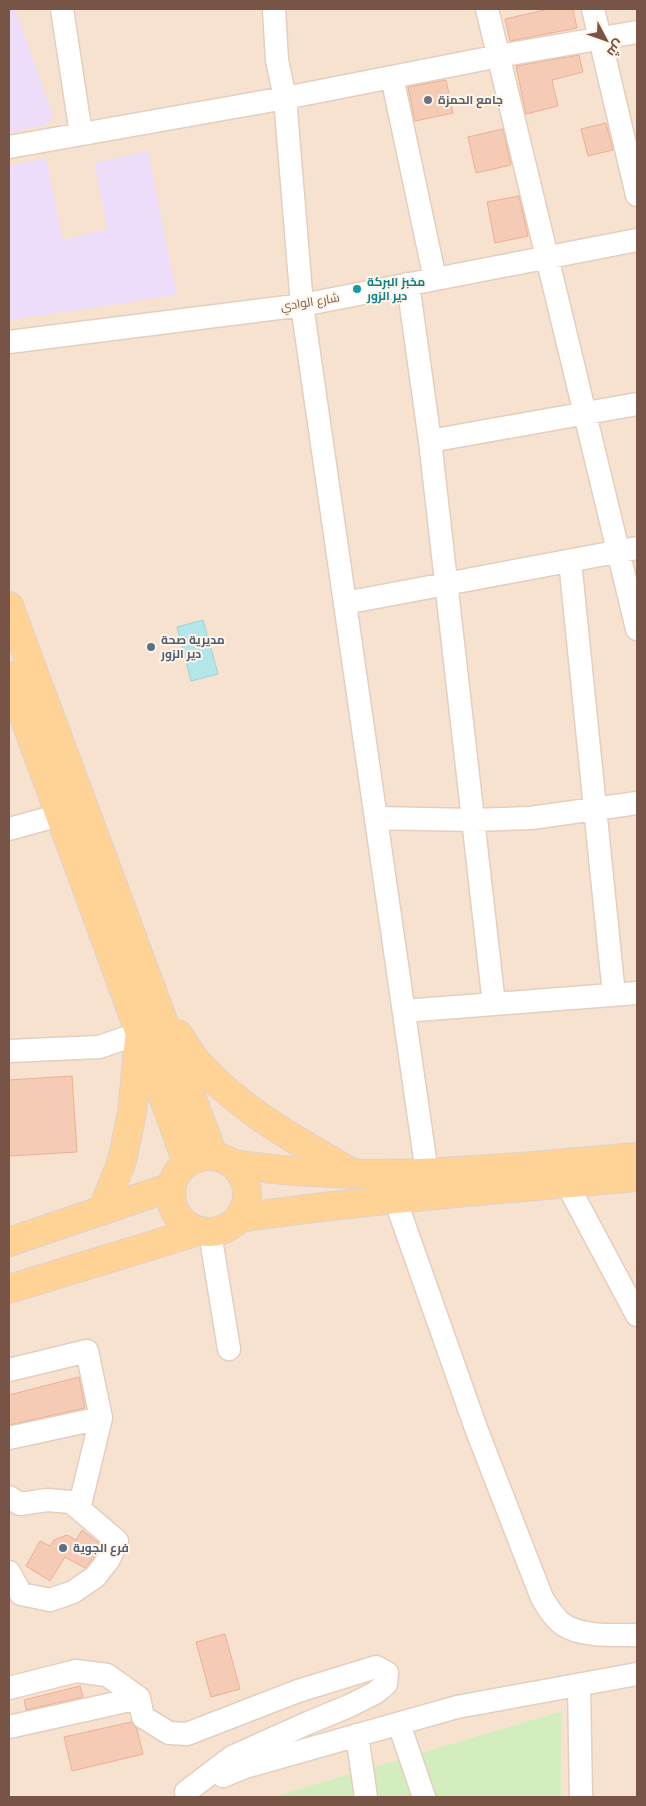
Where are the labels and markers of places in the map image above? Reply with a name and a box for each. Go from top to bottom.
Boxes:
place label: جامع الحمزة [438,92,503,109]
marker: جامع الحمزة [422,94,434,106]
place label: مخبز البركة دير الزور [366,274,425,304]
marker: مخبز البركة دير الزور [351,283,363,295]
place label: مديرية صحة دير الزور [160,632,225,662]
marker: مديرية صحة دير الزور [145,641,157,653]
place label: فرع الجوية [73,1540,129,1557]
marker: فرع الجوية [57,1542,69,1554]

